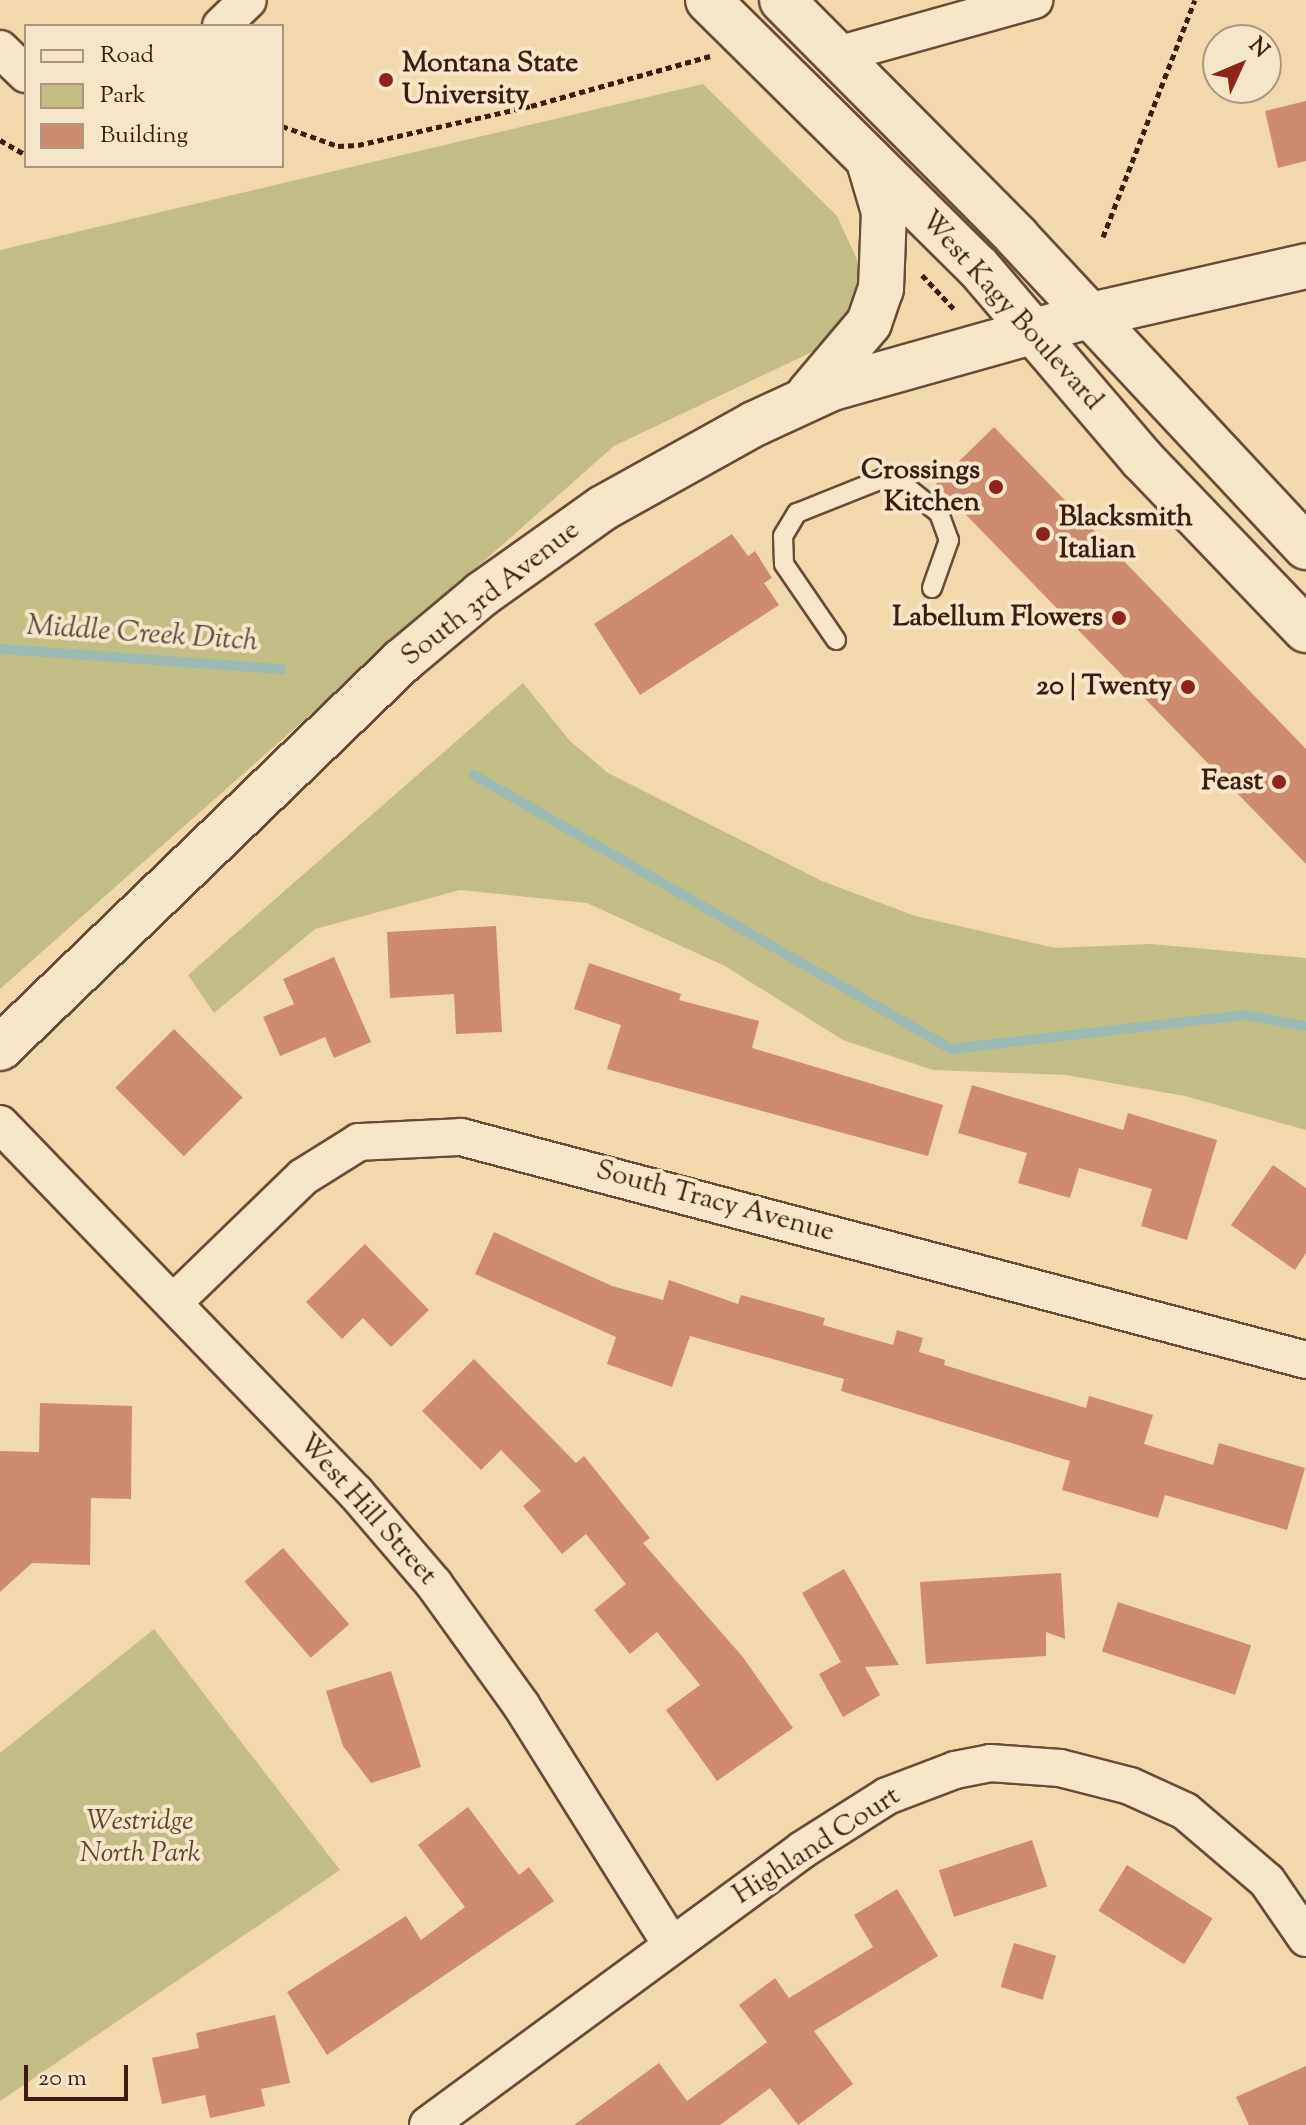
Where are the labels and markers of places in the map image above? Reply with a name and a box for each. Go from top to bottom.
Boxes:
place label: Montana State University [402,47,578,113]
marker: Montana State University [377,71,395,89]
place label: Crossings Kitchen [861,454,980,520]
marker: Crossings Kitchen [987,478,1005,496]
place label: Blacksmith Italian [1059,501,1193,567]
marker: Blacksmith Italian [1034,525,1052,543]
place label: Labellum Flowers [892,601,1103,635]
marker: Labellum Flowers [1110,609,1128,627]
place label: 20 | Twenty [1036,670,1172,704]
marker: 20 | Twenty [1179,678,1197,696]
place label: Feast [1201,765,1263,799]
marker: Feast [1270,773,1288,791]

